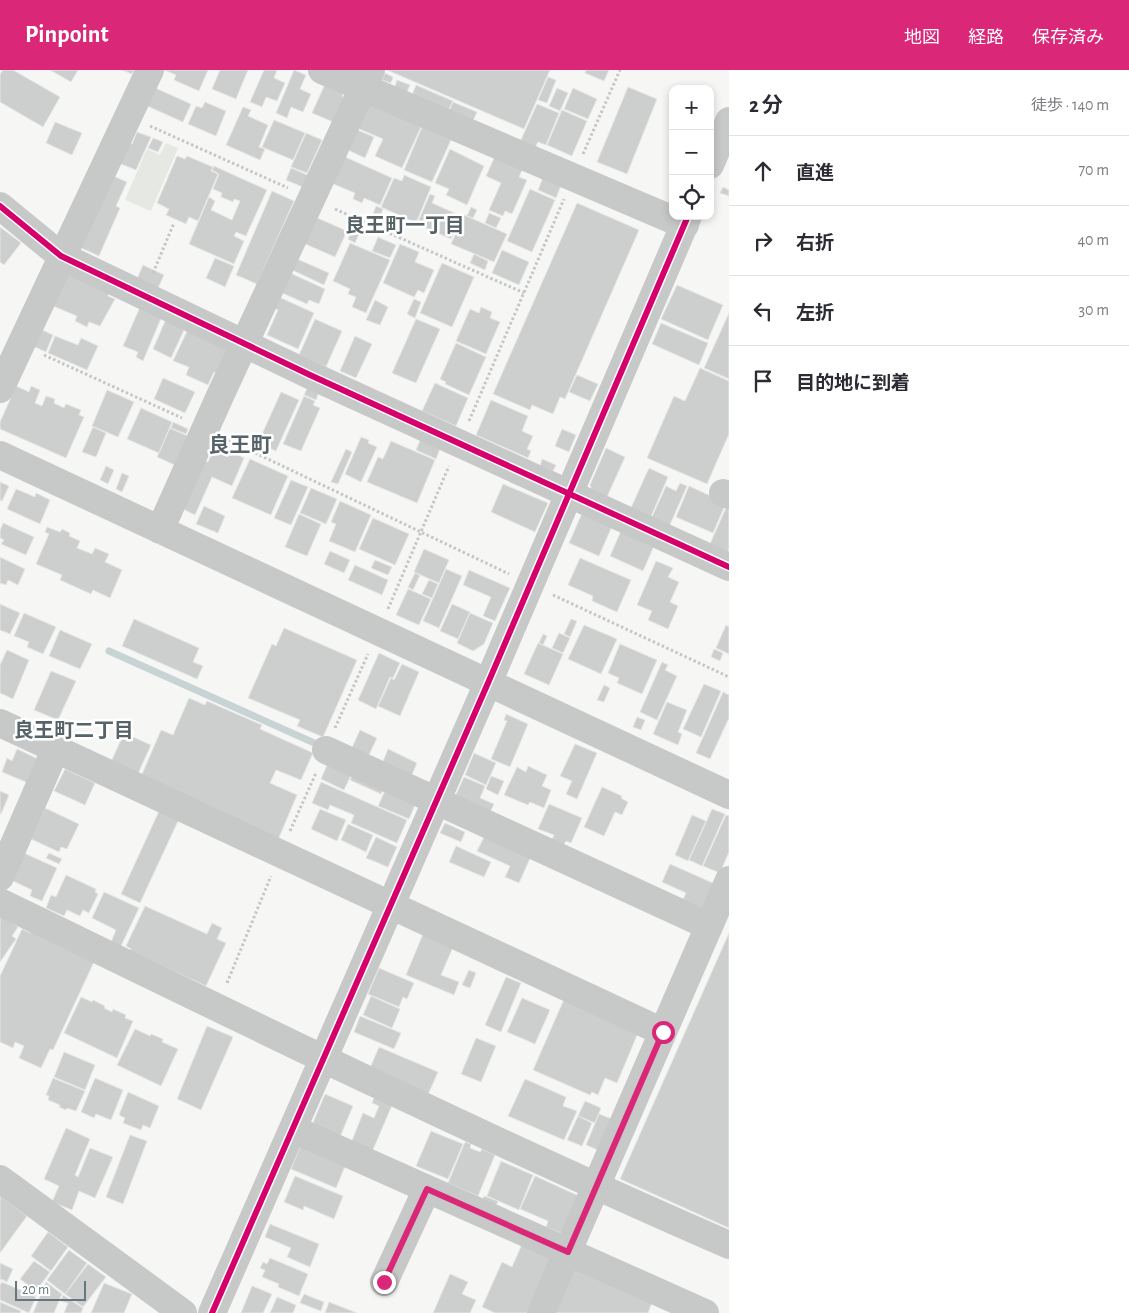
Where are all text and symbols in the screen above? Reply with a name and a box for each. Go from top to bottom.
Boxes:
text: Pinpoint [25,23,109,47]
text: 地図 [904,29,940,47]
text: 経路 [968,29,1004,47]
text: 保存済み [1032,29,1104,47]
map controls [669,85,714,220]
button: + [669,85,714,130]
text: 2 分 [749,95,783,116]
text: 徒歩 · 140 m [1031,97,1109,113]
button: − [669,130,714,175]
icon: ahead [749,157,777,185]
text: 70 m [1078,162,1109,178]
text: 直進 [796,164,834,183]
button: locate [669,175,714,220]
district label: 良王町一丁目 [345,215,465,236]
icon: right [749,227,777,255]
text: 40 m [1077,232,1109,248]
text: 右折 [796,234,834,253]
icon: left [749,297,777,325]
text: 30 m [1079,302,1109,318]
text: 左折 [796,304,834,323]
icon: arrive [749,367,777,395]
text: 目的地に到着 [796,374,910,393]
district label: 良王町 [209,434,272,456]
district label: 良王町二丁目 [14,720,134,741]
route start [652,1021,675,1044]
route end [373,1271,396,1294]
scale bar [15,1278,86,1301]
text: 20 m [22,1283,49,1297]

